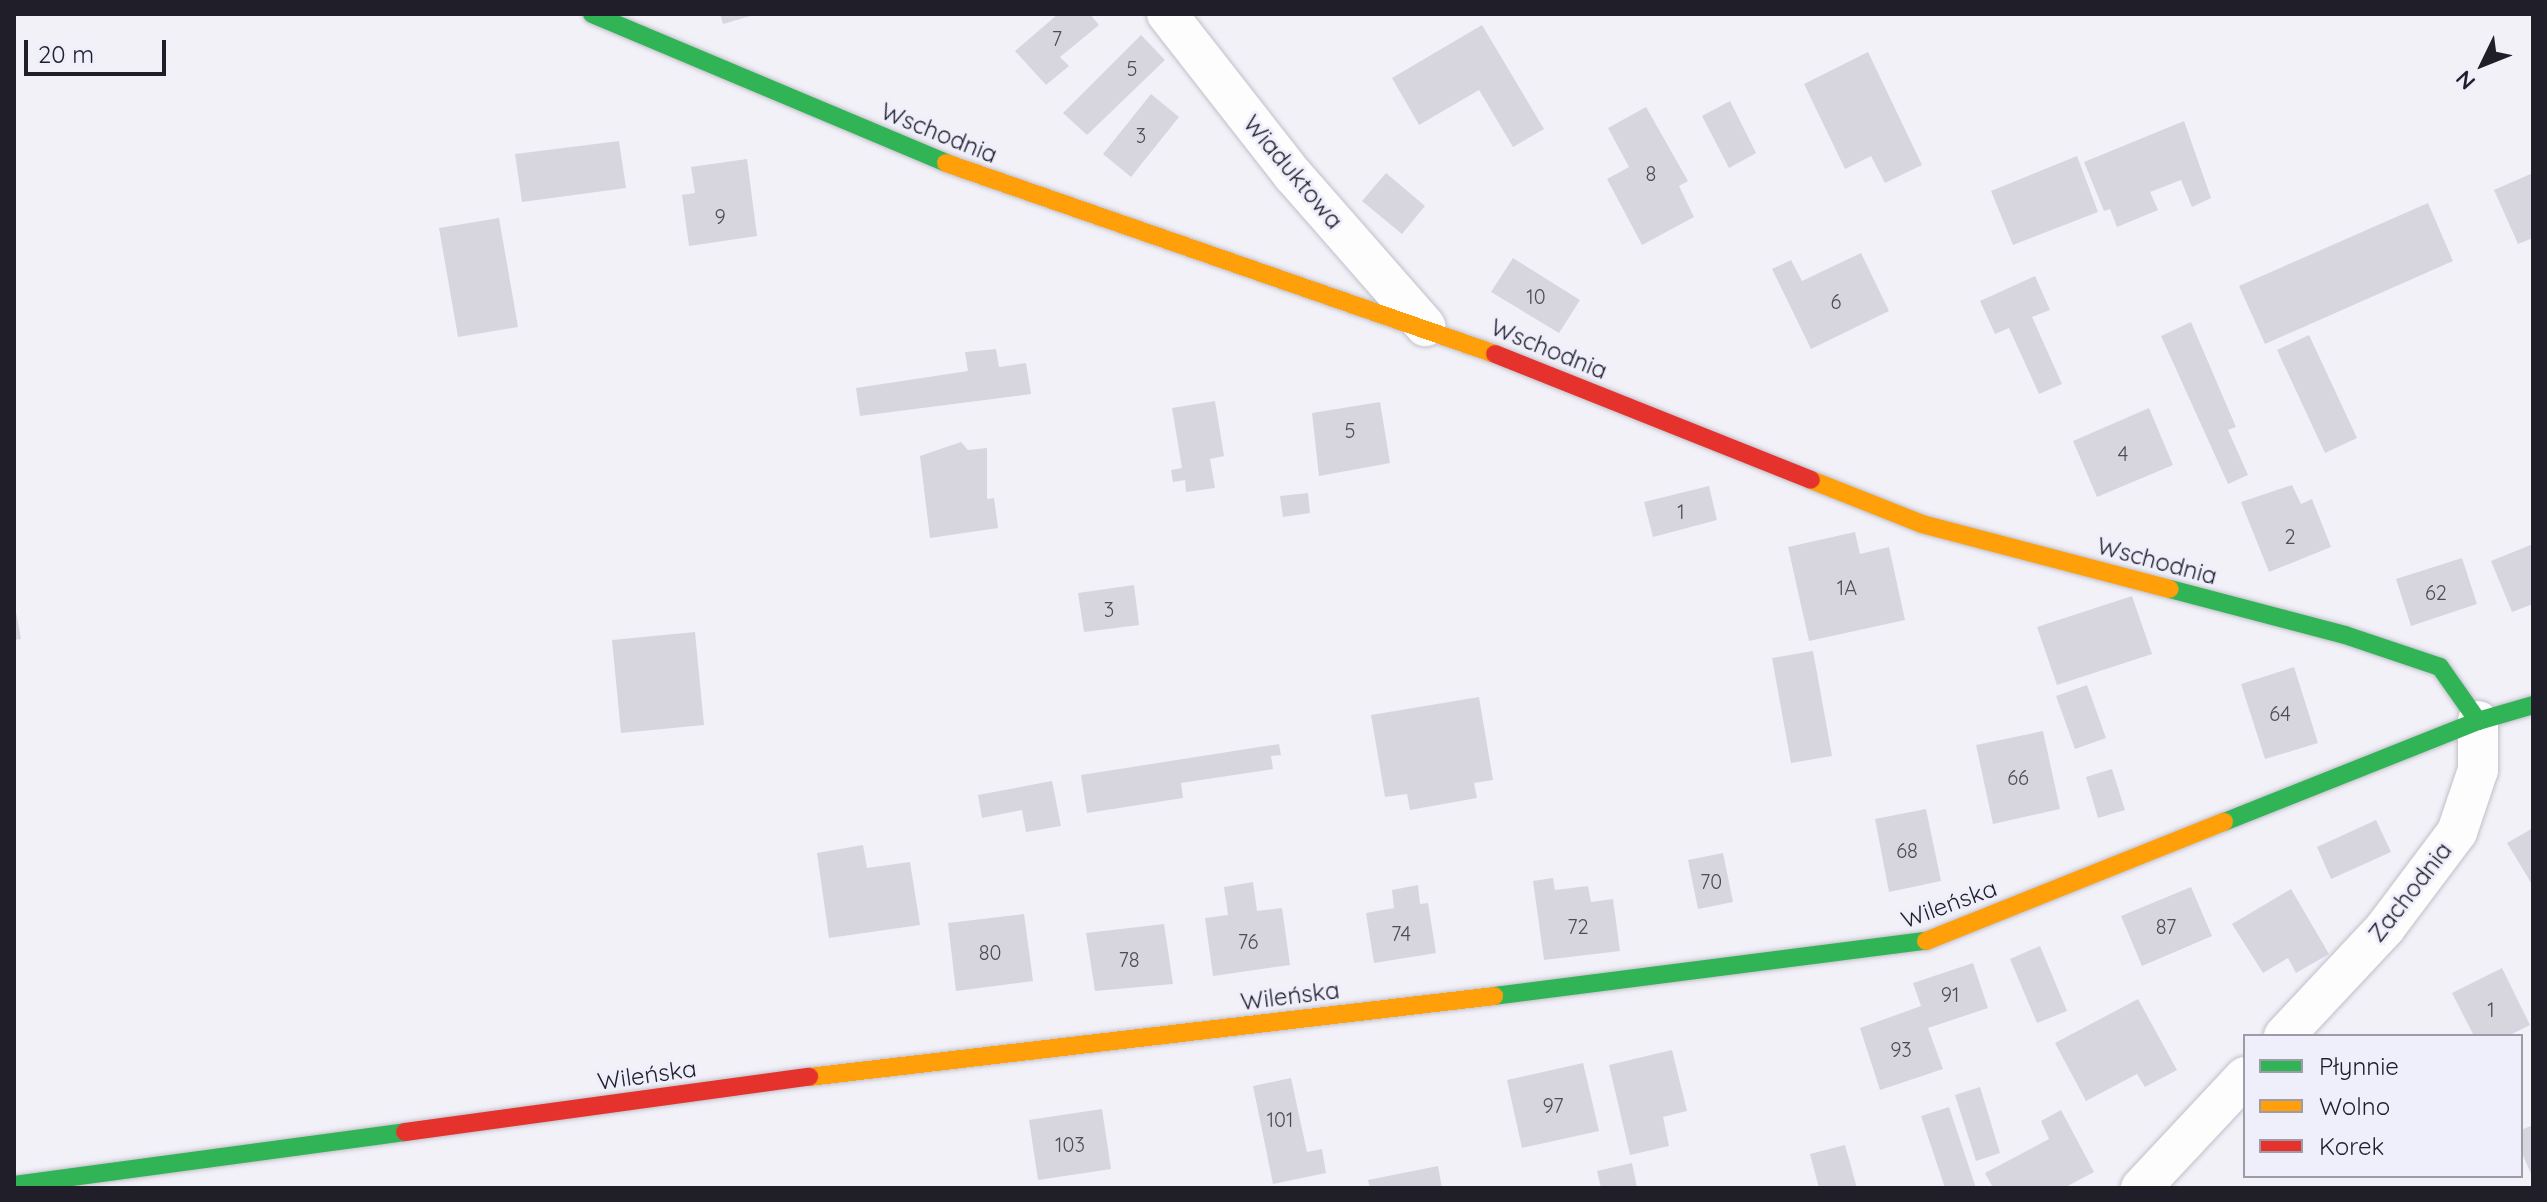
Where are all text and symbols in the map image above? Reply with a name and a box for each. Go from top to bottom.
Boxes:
scale bar [28,24,170,74]
north arrow [2443,24,2523,104]
house number: 7 [1052,26,1062,50]
text: 20 m [38,39,94,69]
house number: 5 [1127,56,1137,80]
text: N [2450,65,2481,96]
street label: Wschodnia [877,97,1001,169]
street label: Wiaduktowa [1237,109,1349,235]
house number: 3 [1136,123,1146,147]
house number: 8 [1646,161,1656,185]
house number: 9 [714,204,726,228]
house number: 10 [1526,284,1546,308]
house number: 6 [1831,289,1841,313]
street label: Wschodnia [1487,313,1611,385]
house number: 5 [1345,418,1355,442]
house number: 4 [2118,441,2128,465]
house number: 1 [1677,499,1685,523]
house number: 2 [2284,524,2296,548]
street label: Wschodnia [2094,531,2220,591]
house number: 1A [1837,575,1857,599]
house number: 62 [2425,580,2447,604]
house number: 3 [1104,597,1114,621]
house number: 64 [2269,701,2291,725]
house number: 66 [2007,765,2029,789]
street label: Zachodnia [2362,836,2458,948]
house number: 68 [1896,838,1918,862]
house number: 70 [1700,869,1722,893]
street label: Wileńska [1897,873,2001,935]
house number: 72 [1567,914,1589,938]
house number: 87 [2156,914,2176,938]
house number: 74 [1391,921,1411,945]
house number: 76 [1238,929,1258,953]
house number: 80 [979,940,1001,964]
house number: 78 [1118,947,1140,971]
street label: Wileńska [1239,976,1341,1016]
house number: 91 [1941,982,1959,1006]
house number: 1 [2487,997,2495,1021]
legend [2243,1034,2523,1178]
house number: 93 [1890,1037,1912,1061]
text: Płynnie [2319,1051,2399,1081]
street label: Wileńska [596,1054,698,1096]
text: Wolno [2319,1091,2390,1121]
house number: 97 [1543,1093,1563,1117]
house number: 101 [1267,1107,1293,1131]
text: Korek [2319,1131,2384,1161]
house number: 103 [1055,1132,1085,1156]

